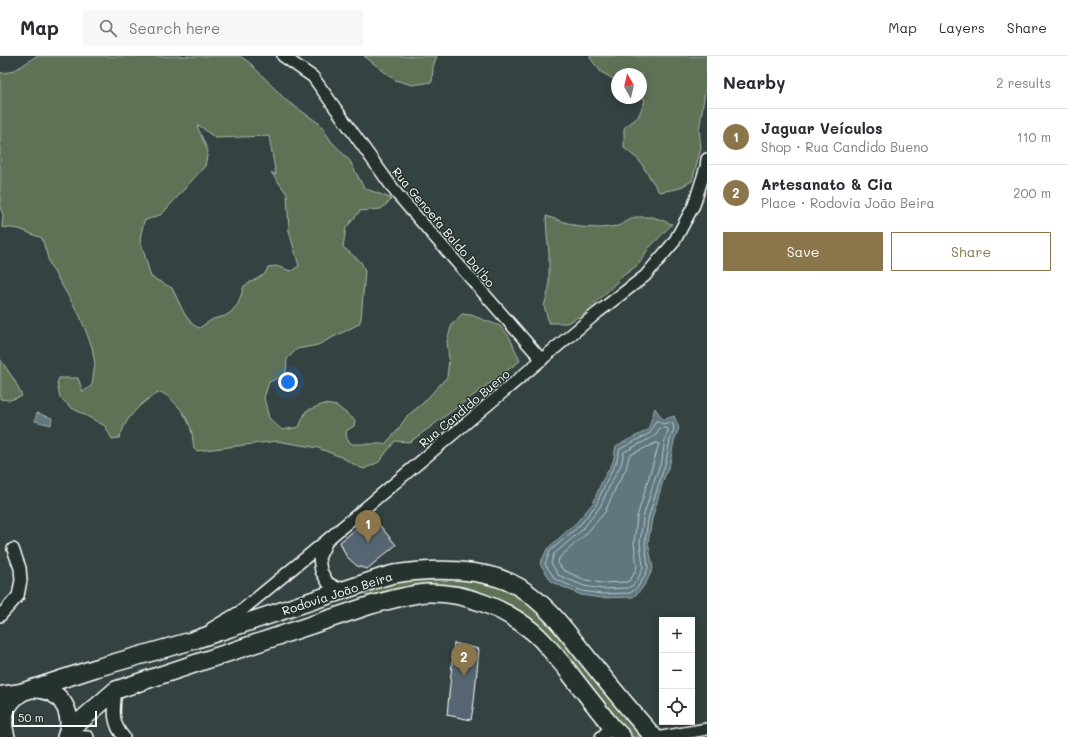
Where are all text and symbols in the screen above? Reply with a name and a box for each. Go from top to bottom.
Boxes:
search box [83,10,363,46]
text: Map [20,15,59,40]
icon: search [97,17,119,39]
text: Search here [129,18,220,38]
text: Map [888,18,917,37]
text: Layers [939,18,985,37]
text: Share [1007,18,1047,37]
north arrow [611,68,647,104]
text: Nearby [723,71,785,93]
text: 2 results [996,74,1051,91]
text: Jaguar Veículos [761,118,882,138]
text: 1 [733,128,739,145]
text: 110 m [1017,128,1051,145]
text: Shop · Rua Candido Bueno [761,138,928,155]
street label: Rua Genoefa Baldo Dal'bo [389,164,499,290]
text: Artesanato & Cia [761,174,893,194]
text: 2 [732,184,740,201]
text: 200 m [1013,184,1051,201]
text: Place · Rodovia João Beira [761,194,935,211]
button: Save [723,232,883,271]
button: Share [891,232,1051,271]
street label: Rua Candido Bueno [415,365,513,451]
your location [278,372,298,392]
pin: 1 [355,510,381,543]
street label: Rodovia João Beira [280,568,394,618]
map controls [659,617,695,725]
button: + [659,617,695,653]
pin: 2 [451,643,477,676]
button: − [659,653,695,689]
button: locate [659,689,695,725]
scale bar [12,709,97,728]
text: 50 m [18,710,44,725]

